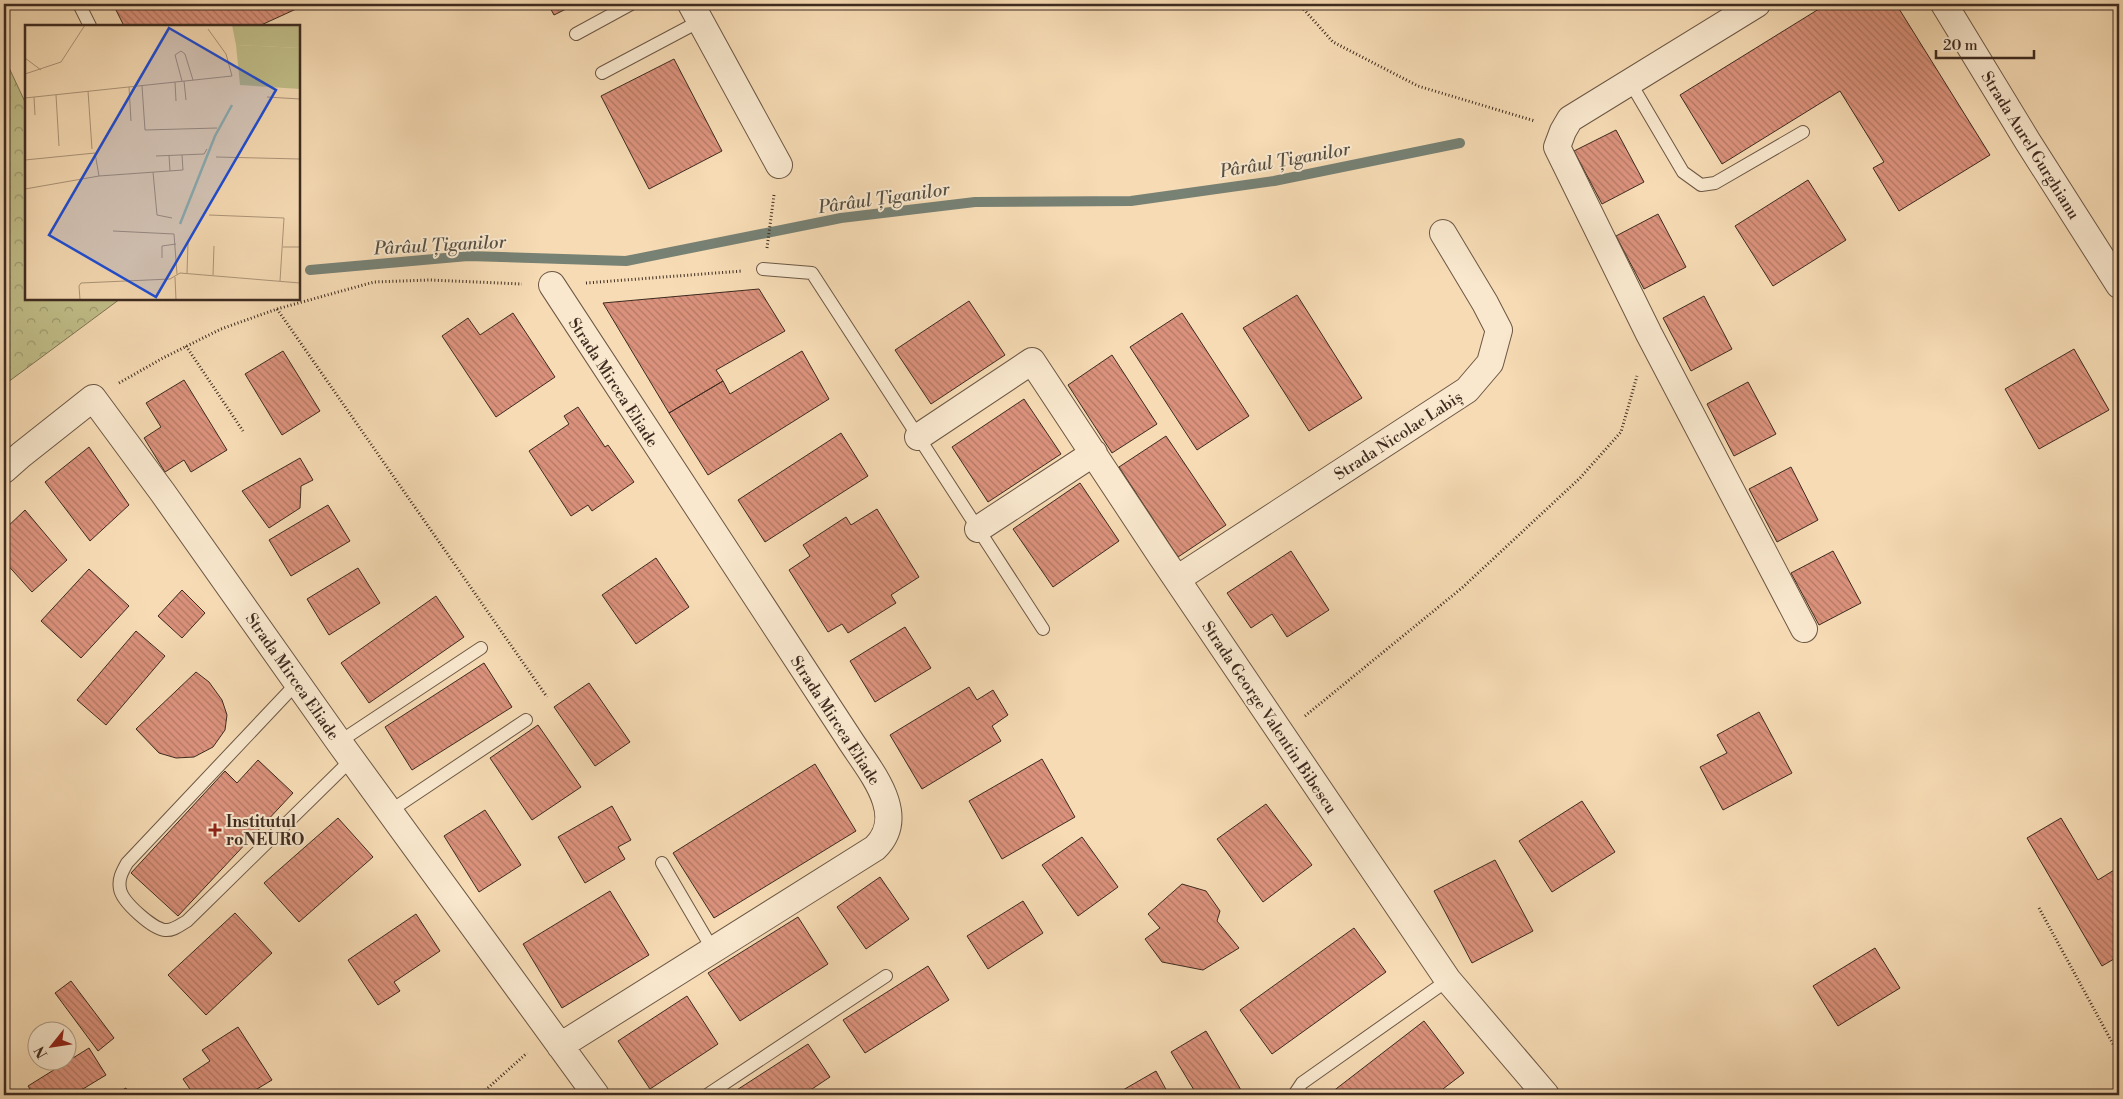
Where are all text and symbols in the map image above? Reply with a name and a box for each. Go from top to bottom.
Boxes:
inset map [25,25,300,300]
scale bar [1936,28,2033,60]
text: 20 m [1943,36,1978,55]
street label: Strada Aurel Gurghianu [1976,68,2084,223]
water label: Pârâul Țiganilor [1217,138,1353,183]
water label: Pârâul Țiganilor [816,178,951,219]
water label: Pârâul Țiganilor [372,231,507,260]
street label: Strada Mircea Eliade [564,314,662,451]
street label: Strada Nicolae Labiș [1331,387,1466,485]
street label: Strada Mircea Eliade [241,609,343,744]
street label: Strada George Valentin Bibescu [1197,618,1341,818]
street label: Strada Mircea Eliade [786,652,884,789]
place label: Institutul roNEURO [226,812,304,850]
marker: Institutul roNEURO [208,823,222,837]
north arrow [28,1022,78,1072]
text: N [31,1043,52,1061]

